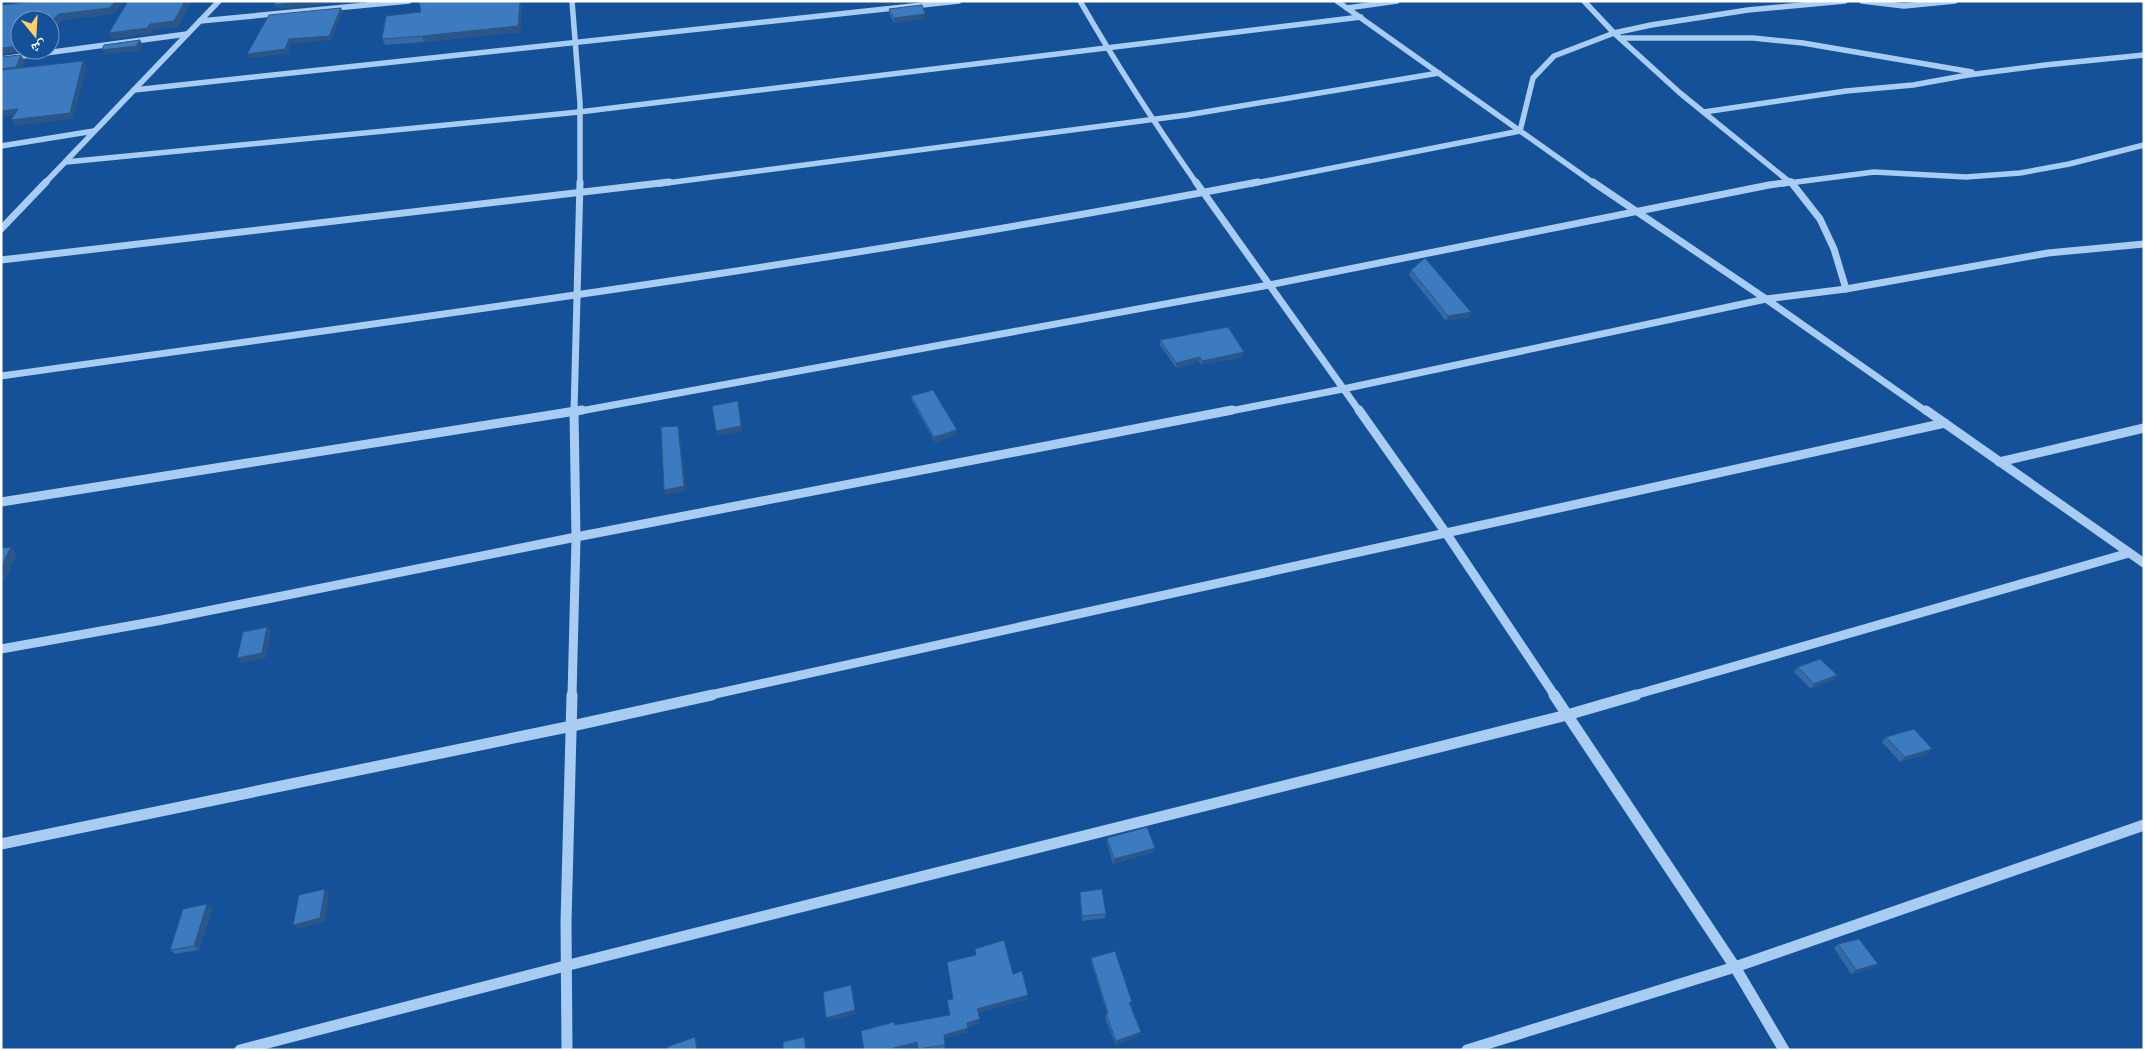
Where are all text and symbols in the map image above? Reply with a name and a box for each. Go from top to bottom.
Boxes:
north arrow [10,10,60,60]
text: ش [29,37,49,58]

